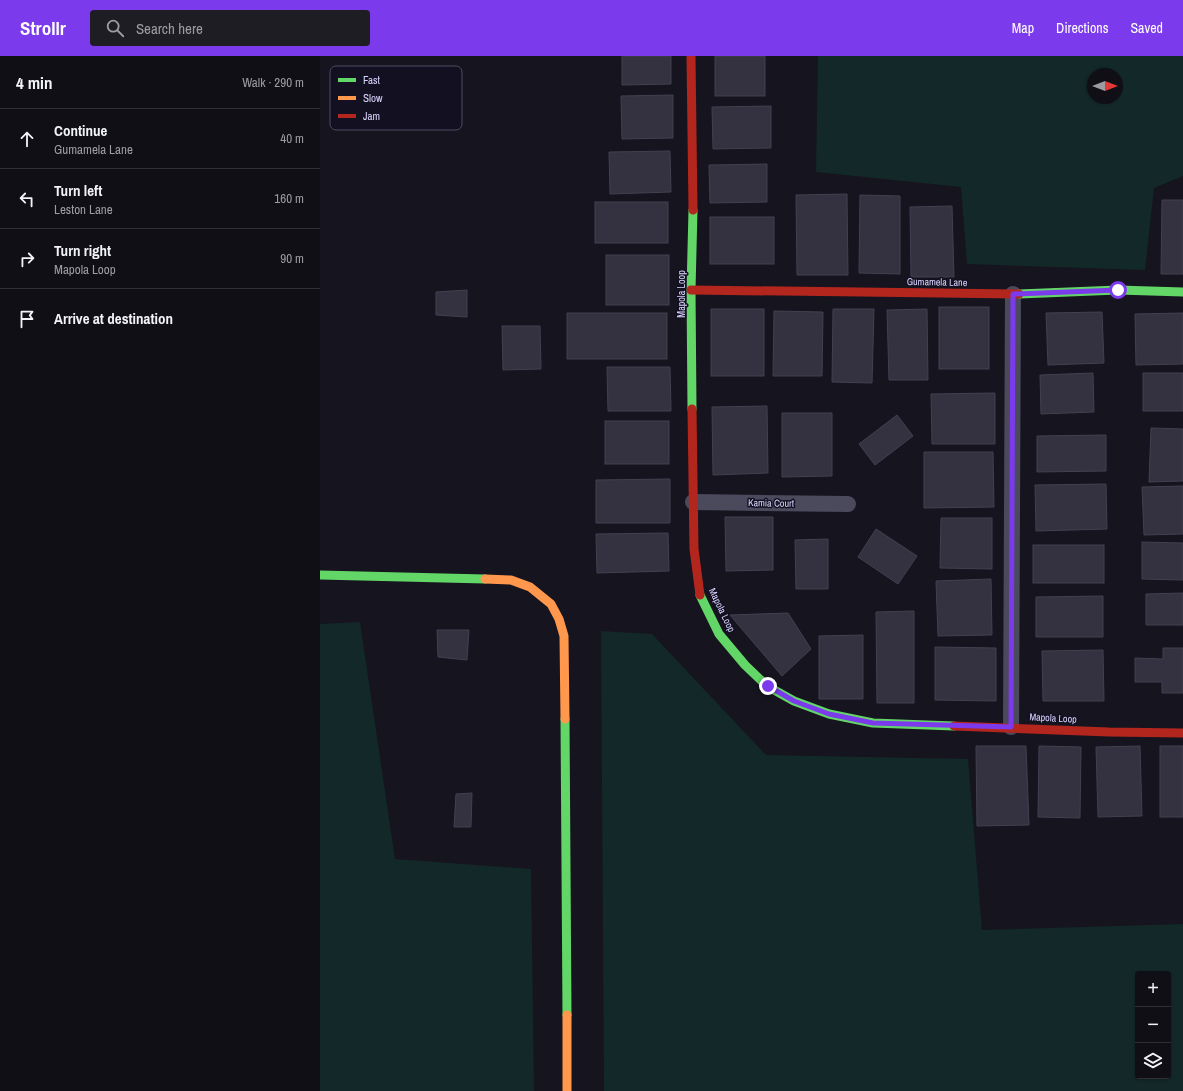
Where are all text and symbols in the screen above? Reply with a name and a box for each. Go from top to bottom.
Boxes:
search box [90,10,370,46]
text: Strollr [20,15,66,41]
icon: search [104,17,126,39]
text: Search here [136,18,203,39]
text: Map [1012,19,1034,37]
text: Directions [1056,19,1108,37]
text: Saved [1130,19,1163,37]
legend [330,66,462,130]
north arrow [1087,68,1123,104]
text: 4 min [16,71,52,94]
text: Fast [363,73,381,87]
text: Walk · 290 m [242,74,304,91]
text: Slow [363,91,383,105]
text: Jam [363,109,380,123]
text: Continue [54,120,107,141]
icon: ahead [16,128,38,150]
text: 40 m [280,130,304,147]
text: Gumamela Lane [54,141,133,158]
text: Turn left [54,180,102,201]
icon: left [16,188,38,210]
text: 160 m [274,190,304,207]
text: Leston Lane [54,201,113,218]
text: Turn right [54,240,111,261]
icon: right [16,248,38,270]
text: 90 m [280,250,304,267]
text: Mapola Loop [54,261,116,278]
street label: Mapola Loop [675,270,688,318]
street label: Gumamela Lane [907,275,968,289]
route start [1109,281,1127,299]
icon: arrive [16,308,38,330]
text: Arrive at destination [54,308,173,329]
street label: Kamia Court [748,496,795,510]
street label: Mapola Loop [706,586,738,635]
route end [759,677,777,695]
street label: Mapola Loop [1029,710,1077,726]
map controls [1135,971,1171,1079]
button: + [1135,971,1171,1007]
button: − [1135,1007,1171,1043]
button: layers [1135,1043,1171,1079]

